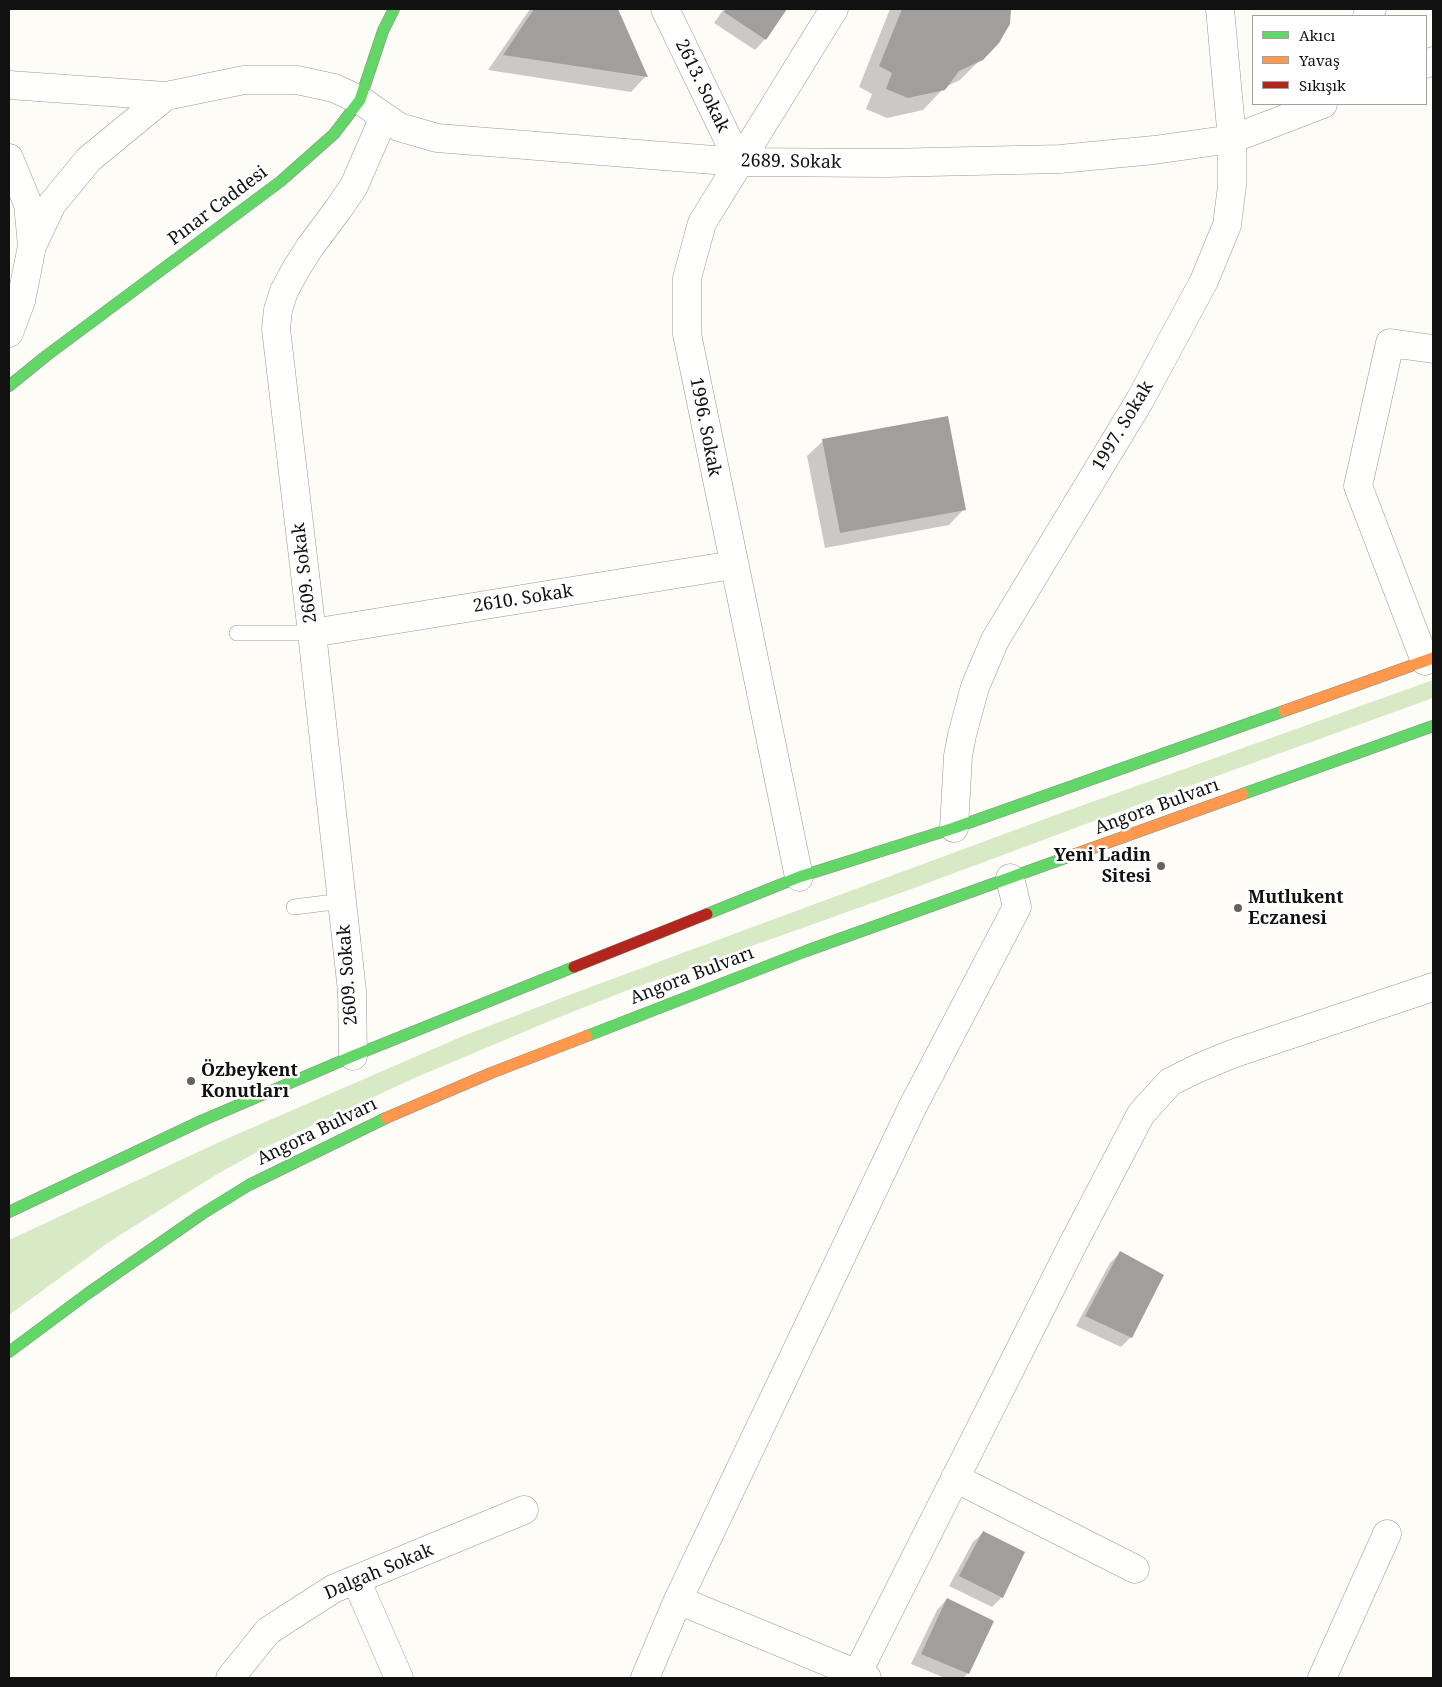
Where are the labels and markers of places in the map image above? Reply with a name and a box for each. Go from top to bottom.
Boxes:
place label: Yeni Ladin Sitesi [1054,845,1151,888]
marker: Yeni Ladin Sitesi [1155,860,1167,872]
place label: Mutlukent Eczanesi [1248,887,1343,930]
marker: Mutlukent Eczanesi [1232,902,1244,914]
place label: Özbeykent Konutları [201,1060,298,1102]
marker: Özbeykent Konutları [185,1075,197,1087]

